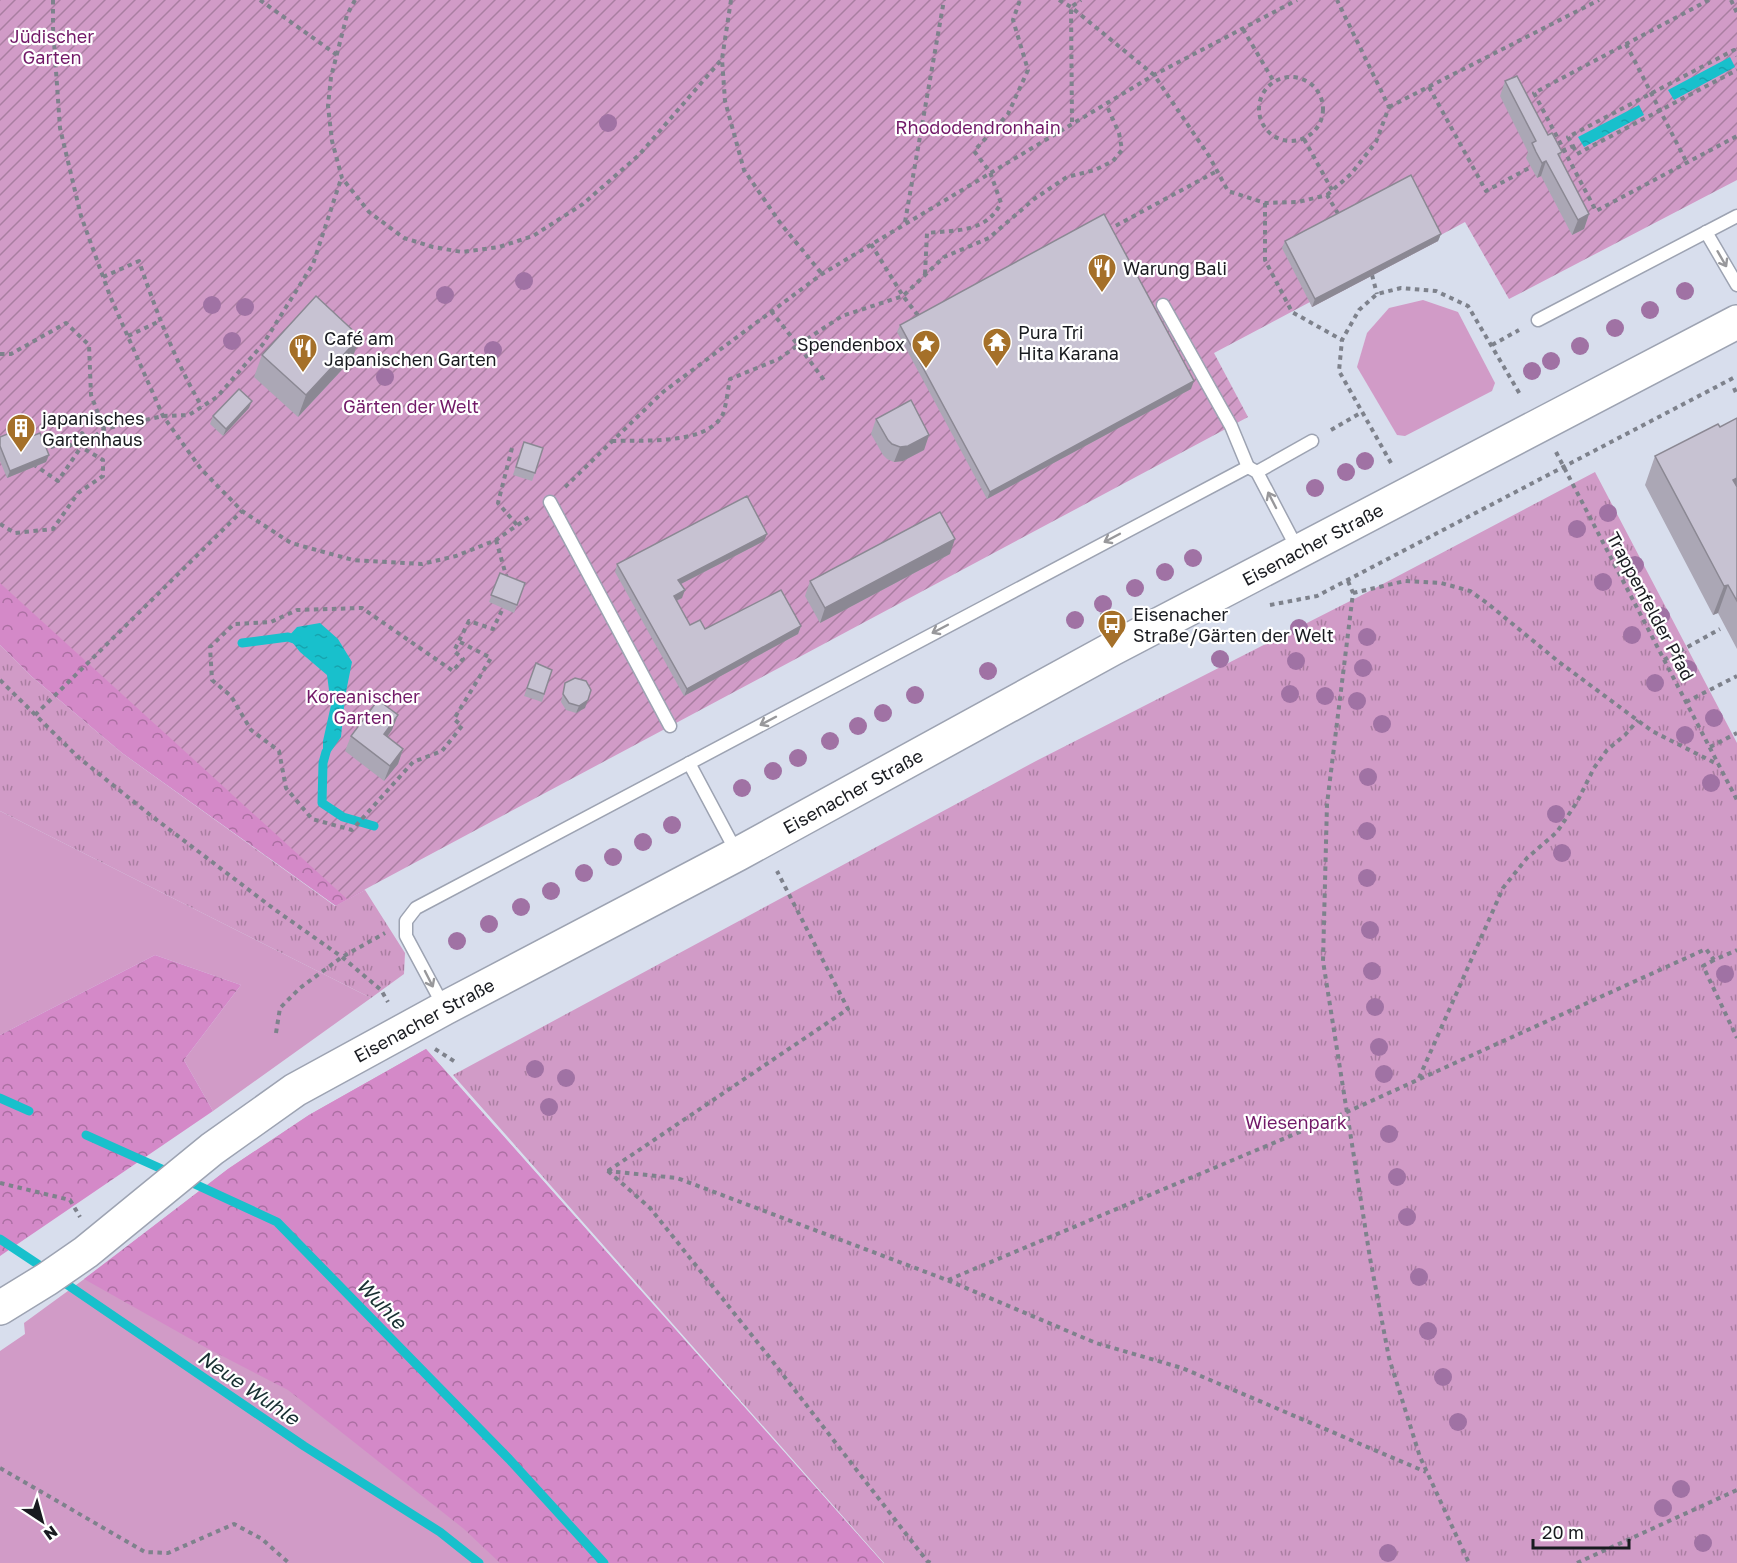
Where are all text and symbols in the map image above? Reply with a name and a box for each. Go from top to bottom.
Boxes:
park label: Jüdischer Garten [10,25,94,68]
park label: Rhododendronhain [895,116,1061,138]
one-way arrow [1716,250,1728,267]
restaurant icon: Warung Bali [1086,252,1118,294]
place label: Warung Bali [1123,257,1227,279]
place label: Pura Tri Hita Karana [1018,321,1119,364]
temple icon: Pura Tri Hita Karana [981,326,1013,368]
place label: Café am Japanischen Garten [324,327,497,370]
place icon: Spendenbox [910,328,942,370]
restaurant icon: Café am Japanischen Garten [287,332,319,374]
place label: Spendenbox [797,333,905,355]
park label: Gärten der Welt [343,395,479,417]
place label: japanisches Gartenhaus [41,407,145,450]
building icon: japanisches Gartenhaus [5,412,37,454]
one-way arrow [1266,491,1277,509]
street label: Eisenacher Straße [1238,498,1387,590]
street label: Trappenfelder Pfad [1603,528,1699,684]
one-way arrow [1104,532,1121,544]
place label: Eisenacher Straße/Gärten der Welt [1133,603,1334,646]
bus stop icon: Eisenacher Straße/Gärten der Welt [1096,608,1128,650]
one-way arrow [931,624,949,636]
park label: Koreanischer Garten [306,685,420,728]
one-way arrow [760,715,777,727]
street label: Eisenacher Straße [779,744,926,838]
one-way arrow [424,970,435,988]
street label: Eisenacher Straße [350,973,498,1067]
park label: Wiesenpark [1245,1111,1347,1133]
water label: Wuhle [352,1273,413,1334]
water label: Neue Wuhle [194,1344,305,1430]
north arrow [12,1491,72,1551]
scale bar [1533,1512,1629,1550]
text: N [40,1521,62,1545]
text: 20 m [1542,1521,1584,1543]

